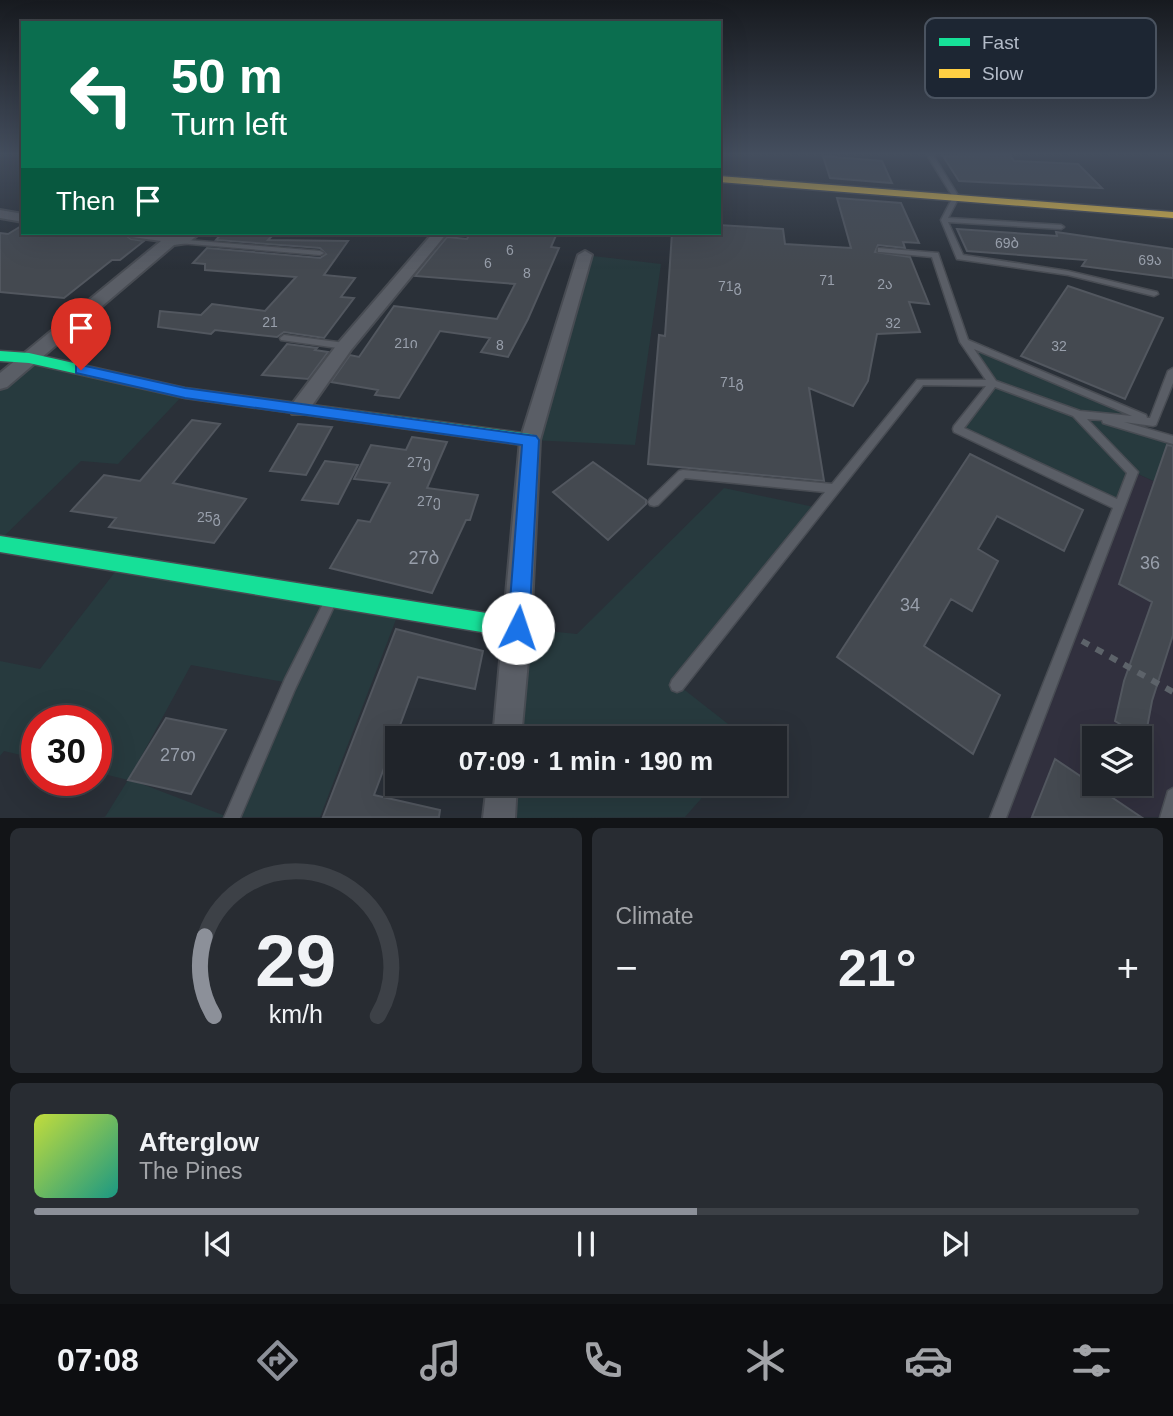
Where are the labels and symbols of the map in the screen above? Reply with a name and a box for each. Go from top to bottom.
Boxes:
legend [925,18,1156,98]
text: Fast [982,32,1020,53]
text: Slow [982,63,1023,84]
house number: 69ბ [995,235,1019,251]
house number: 6 [506,242,514,258]
house number: 69ა [1138,252,1162,268]
house number: 6 [484,255,492,271]
house number: 8 [523,265,531,281]
house number: 71 [819,272,835,288]
house number: 2ა [877,276,893,292]
house number: 71გ [718,278,742,295]
pin [51,298,111,370]
house number: 21 [262,314,278,330]
house number: 32 [885,315,901,331]
house number: 21ი [394,335,418,351]
house number: 8 [496,337,504,353]
house number: 32 [1051,338,1067,354]
house number: 71გ [720,374,744,391]
house number: 27ე [407,454,431,471]
house number: 27ე [417,493,441,510]
house number: 25გ [197,509,221,526]
house number: 27ბ [409,548,439,568]
house number: 36 [1140,553,1160,573]
position arrow [481,591,555,665]
house number: 34 [900,595,920,615]
speed limit sign: 30 [21,705,112,796]
house number: 27თ [160,745,196,765]

